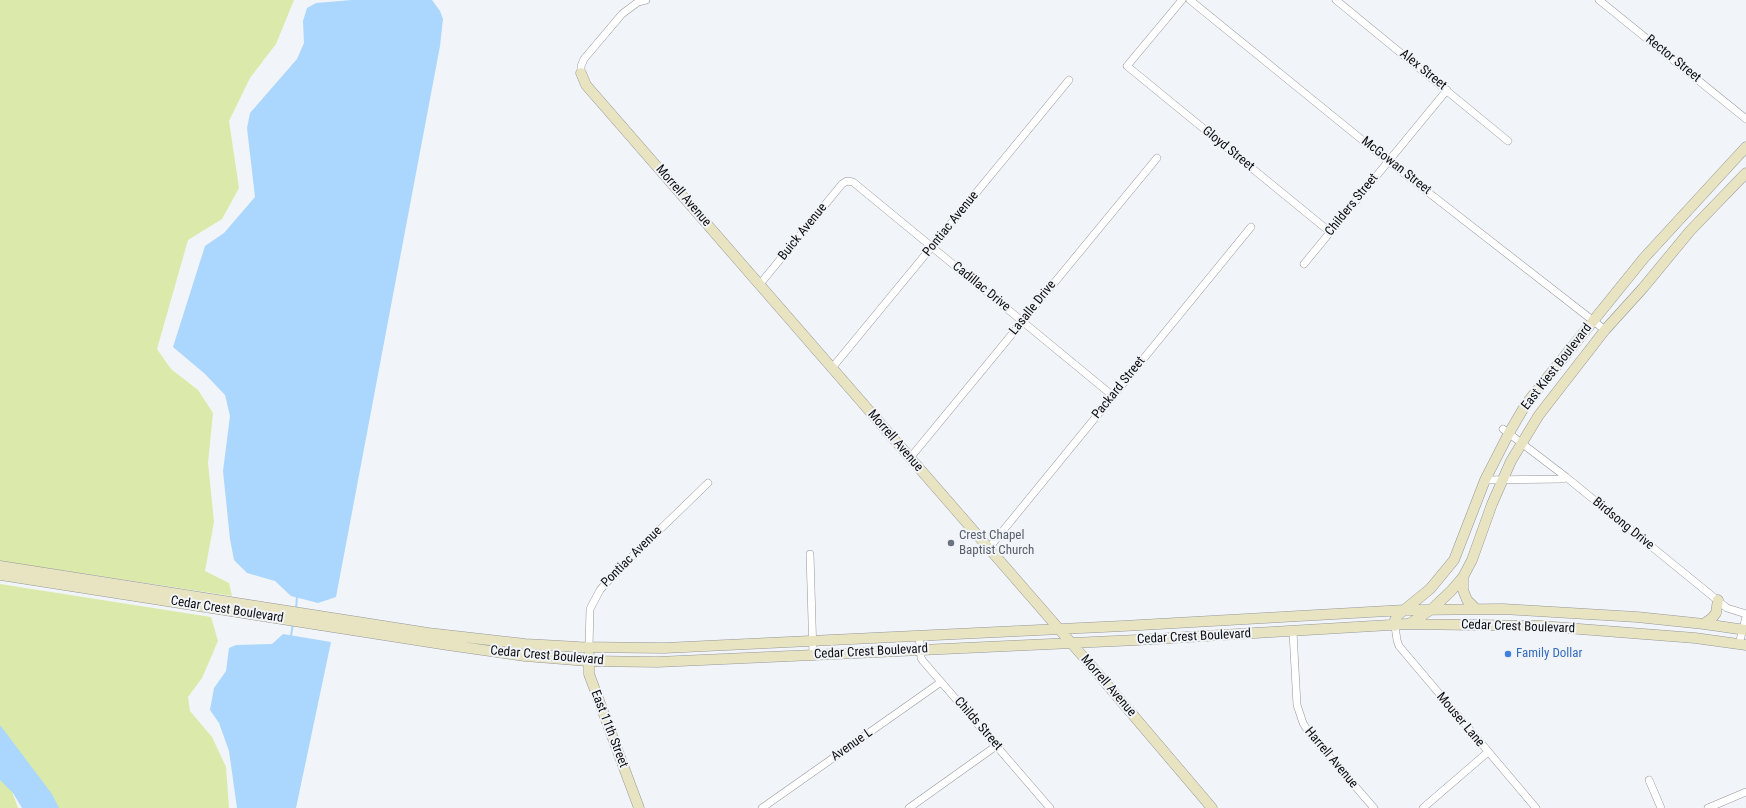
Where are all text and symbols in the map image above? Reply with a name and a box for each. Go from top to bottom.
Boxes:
street label: Rector Street [1642,32,1704,86]
street label: Alex Street [1396,46,1450,94]
street label: Gloyd Street [1199,123,1257,175]
street label: McGowan Street [1358,134,1434,198]
street label: Morrell Avenue [652,162,714,230]
street label: Childers Street [1322,171,1382,239]
street label: Pontiac Avenue [920,188,982,260]
street label: Buick Avenue [775,200,831,264]
street label: Cadillac Drive [949,259,1013,315]
street label: Lasalle Drive [1006,278,1060,338]
street label: East Kiest Boulevard [1518,321,1596,413]
street label: Packard Street [1089,354,1149,422]
street label: Morrell Avenue [864,407,926,475]
street label: Birdsong Drive [1589,495,1657,553]
street label: Pontiac Avenue [598,523,666,591]
place label: Crest Chapel Baptist Church [959,528,1034,559]
marker: Crest Chapel Baptist Church [946,538,956,548]
street label: Cedar Crest Boulevard [169,593,285,627]
street label: Cedar Crest Boulevard [1461,617,1575,637]
street label: Cedar Crest Boulevard [1137,626,1251,648]
street label: Cedar Crest Boulevard [814,641,928,663]
street label: Cedar Crest Boulevard [490,643,604,669]
place label: Family Dollar [1516,646,1583,662]
marker: Family Dollar [1503,649,1513,659]
street label: Morrell Avenue [1077,652,1139,720]
street label: East 11th Street [587,688,631,770]
street label: Mouser Lane [1433,690,1487,750]
street label: Childs Street [951,694,1005,754]
street label: Harrell Avenue [1301,724,1361,792]
street label: Avenue L [828,725,876,765]

